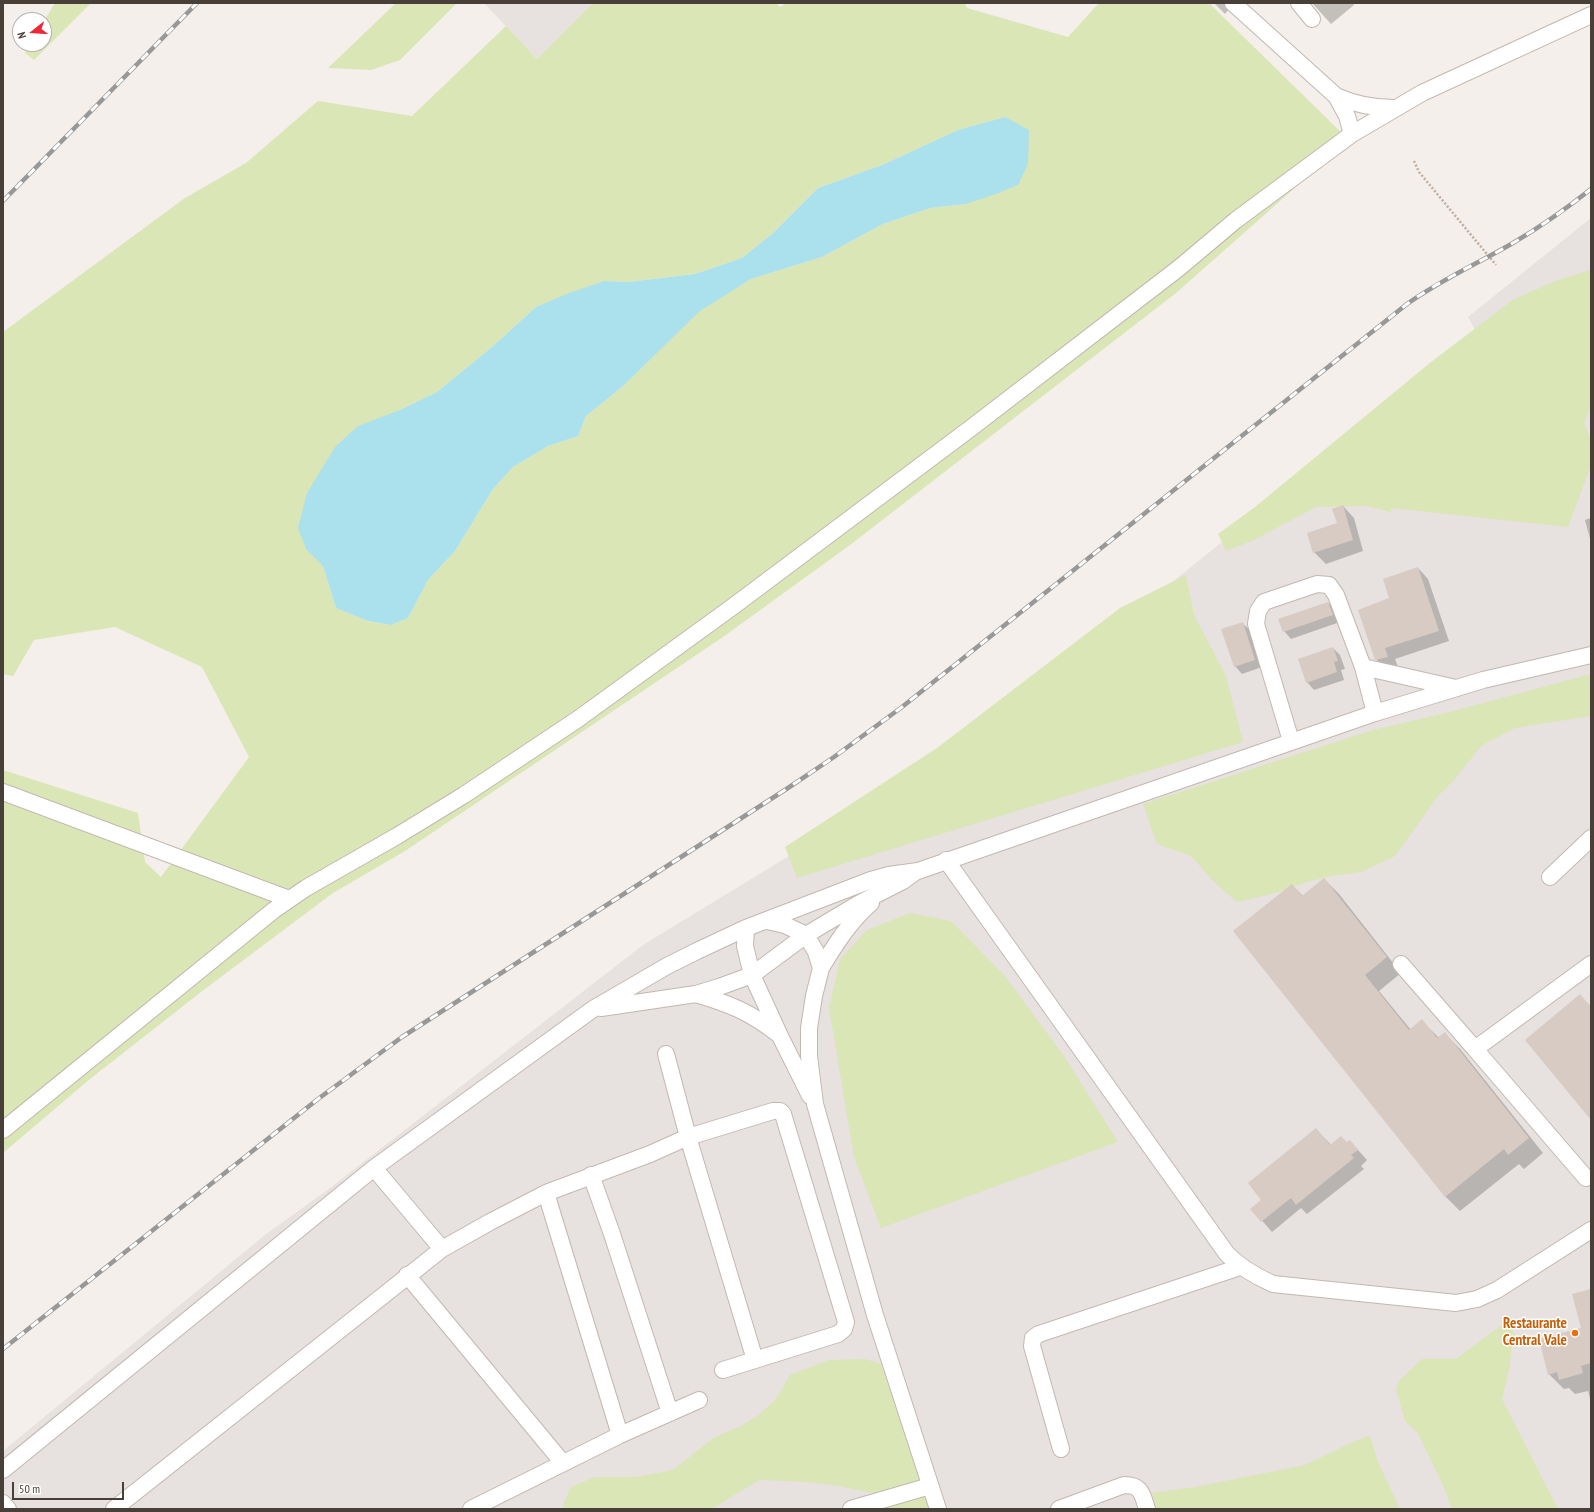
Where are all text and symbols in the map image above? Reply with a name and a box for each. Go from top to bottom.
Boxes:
north arrow [12,12,52,52]
text: N [14,30,29,40]
place label: Restaurante Central Vale [1503,1315,1567,1350]
marker: Restaurante Central Vale [1570,1328,1580,1338]
scale bar [14,1474,126,1500]
text: 50 m [19,1481,40,1496]

